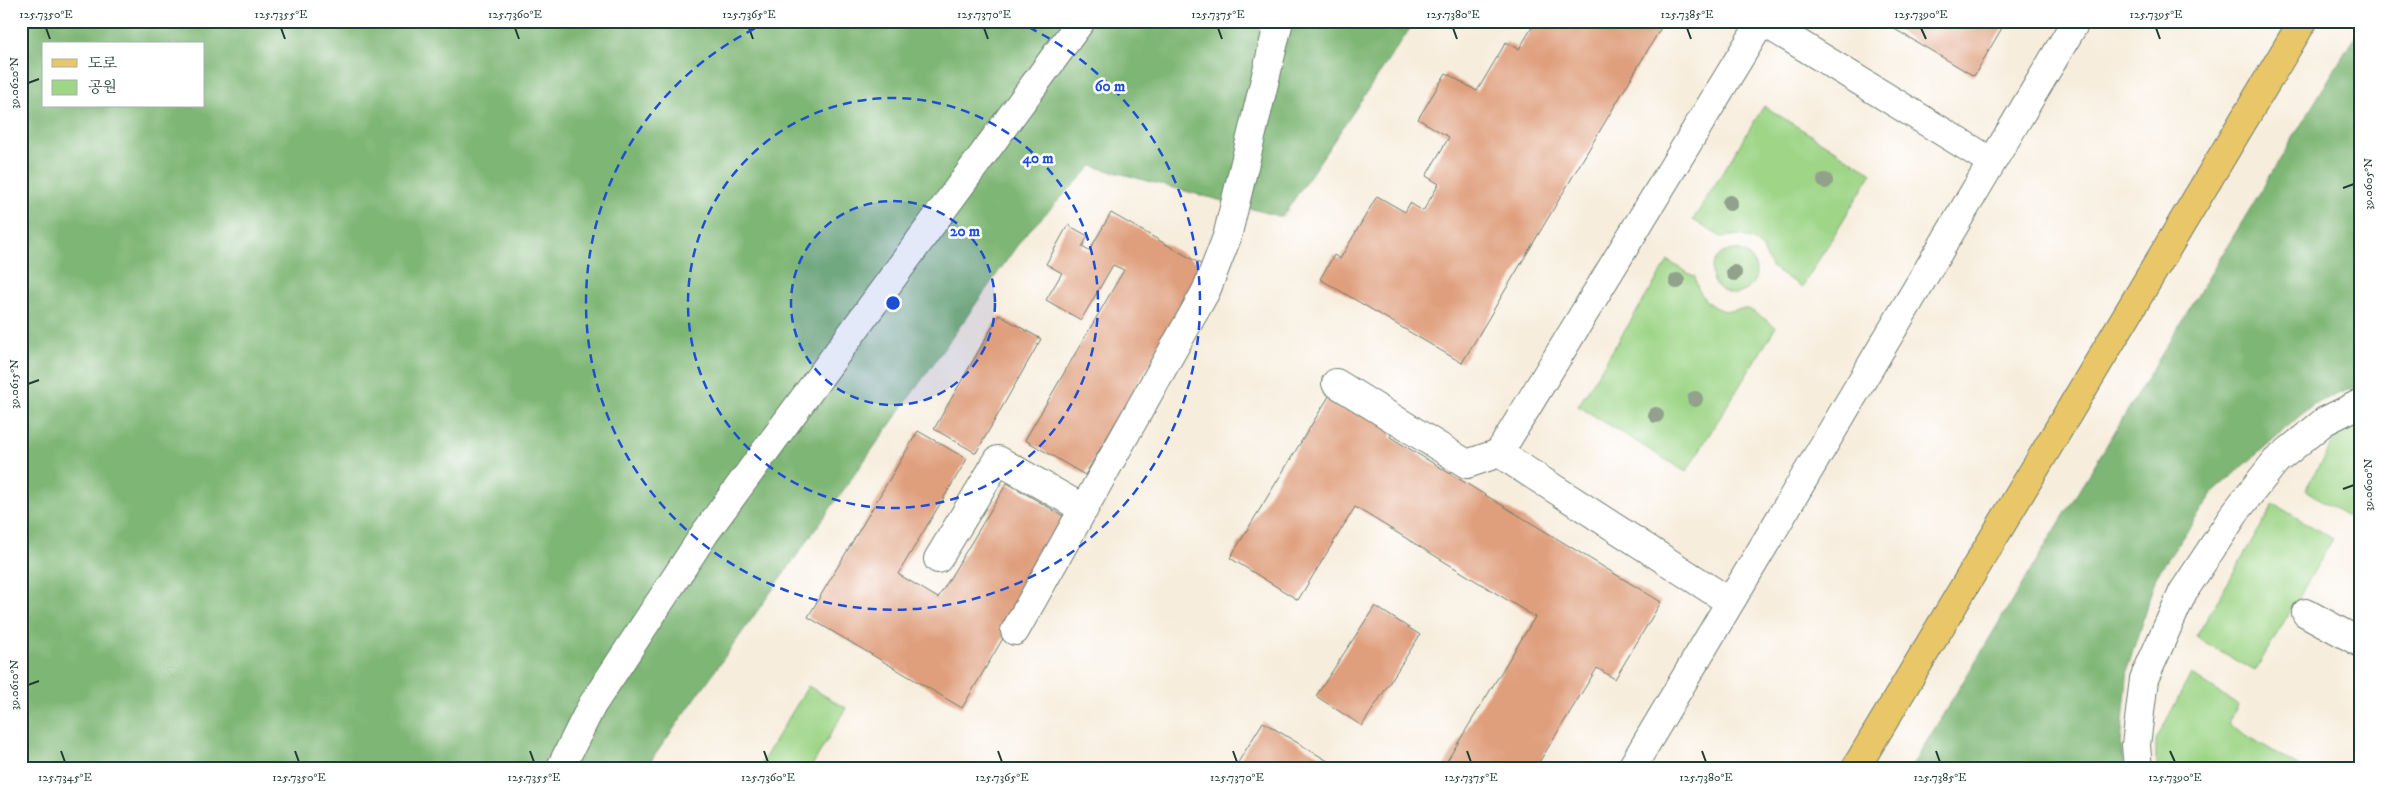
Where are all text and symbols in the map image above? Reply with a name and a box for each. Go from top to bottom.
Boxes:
text: 125.7350°E [19,7,73,22]
text: 125.7355°E [254,7,308,22]
text: 125.7360°E [488,7,542,22]
text: 125.7365°E [722,7,776,22]
text: 125.7370°E [957,7,1011,22]
text: 125.7375°E [1191,7,1245,22]
text: 125.7380°E [1426,7,1480,22]
text: 125.7385°E [1660,7,1714,22]
text: 125.7390°E [1894,7,1948,22]
text: 125.7395°E [2129,7,2183,22]
legend [42,42,205,108]
text: 도로 [88,54,117,73]
text: 39.0620°N [7,57,22,109]
text: 60 m [1095,77,1126,96]
text: 공원 [88,78,117,97]
text: 40 m [1021,149,1054,168]
text: 39.0605°N [2361,158,2376,210]
text: 20 m [950,222,981,241]
centre of rings [884,294,902,312]
text: 39.0615°N [7,359,22,409]
text: 39.0600°N [2361,459,2376,511]
text: 39.0610°N [7,660,22,710]
text: 125.7345°E [38,770,92,785]
text: 125.7350°E [272,770,326,785]
text: 125.7355°E [507,770,561,785]
text: 125.7360°E [741,770,795,785]
text: 125.7365°E [975,770,1029,785]
text: 125.7370°E [1210,770,1264,785]
text: 125.7375°E [1444,770,1498,785]
text: 125.7380°E [1679,770,1733,785]
text: 125.7385°E [1913,770,1967,785]
text: 125.7390°E [2148,770,2202,785]

